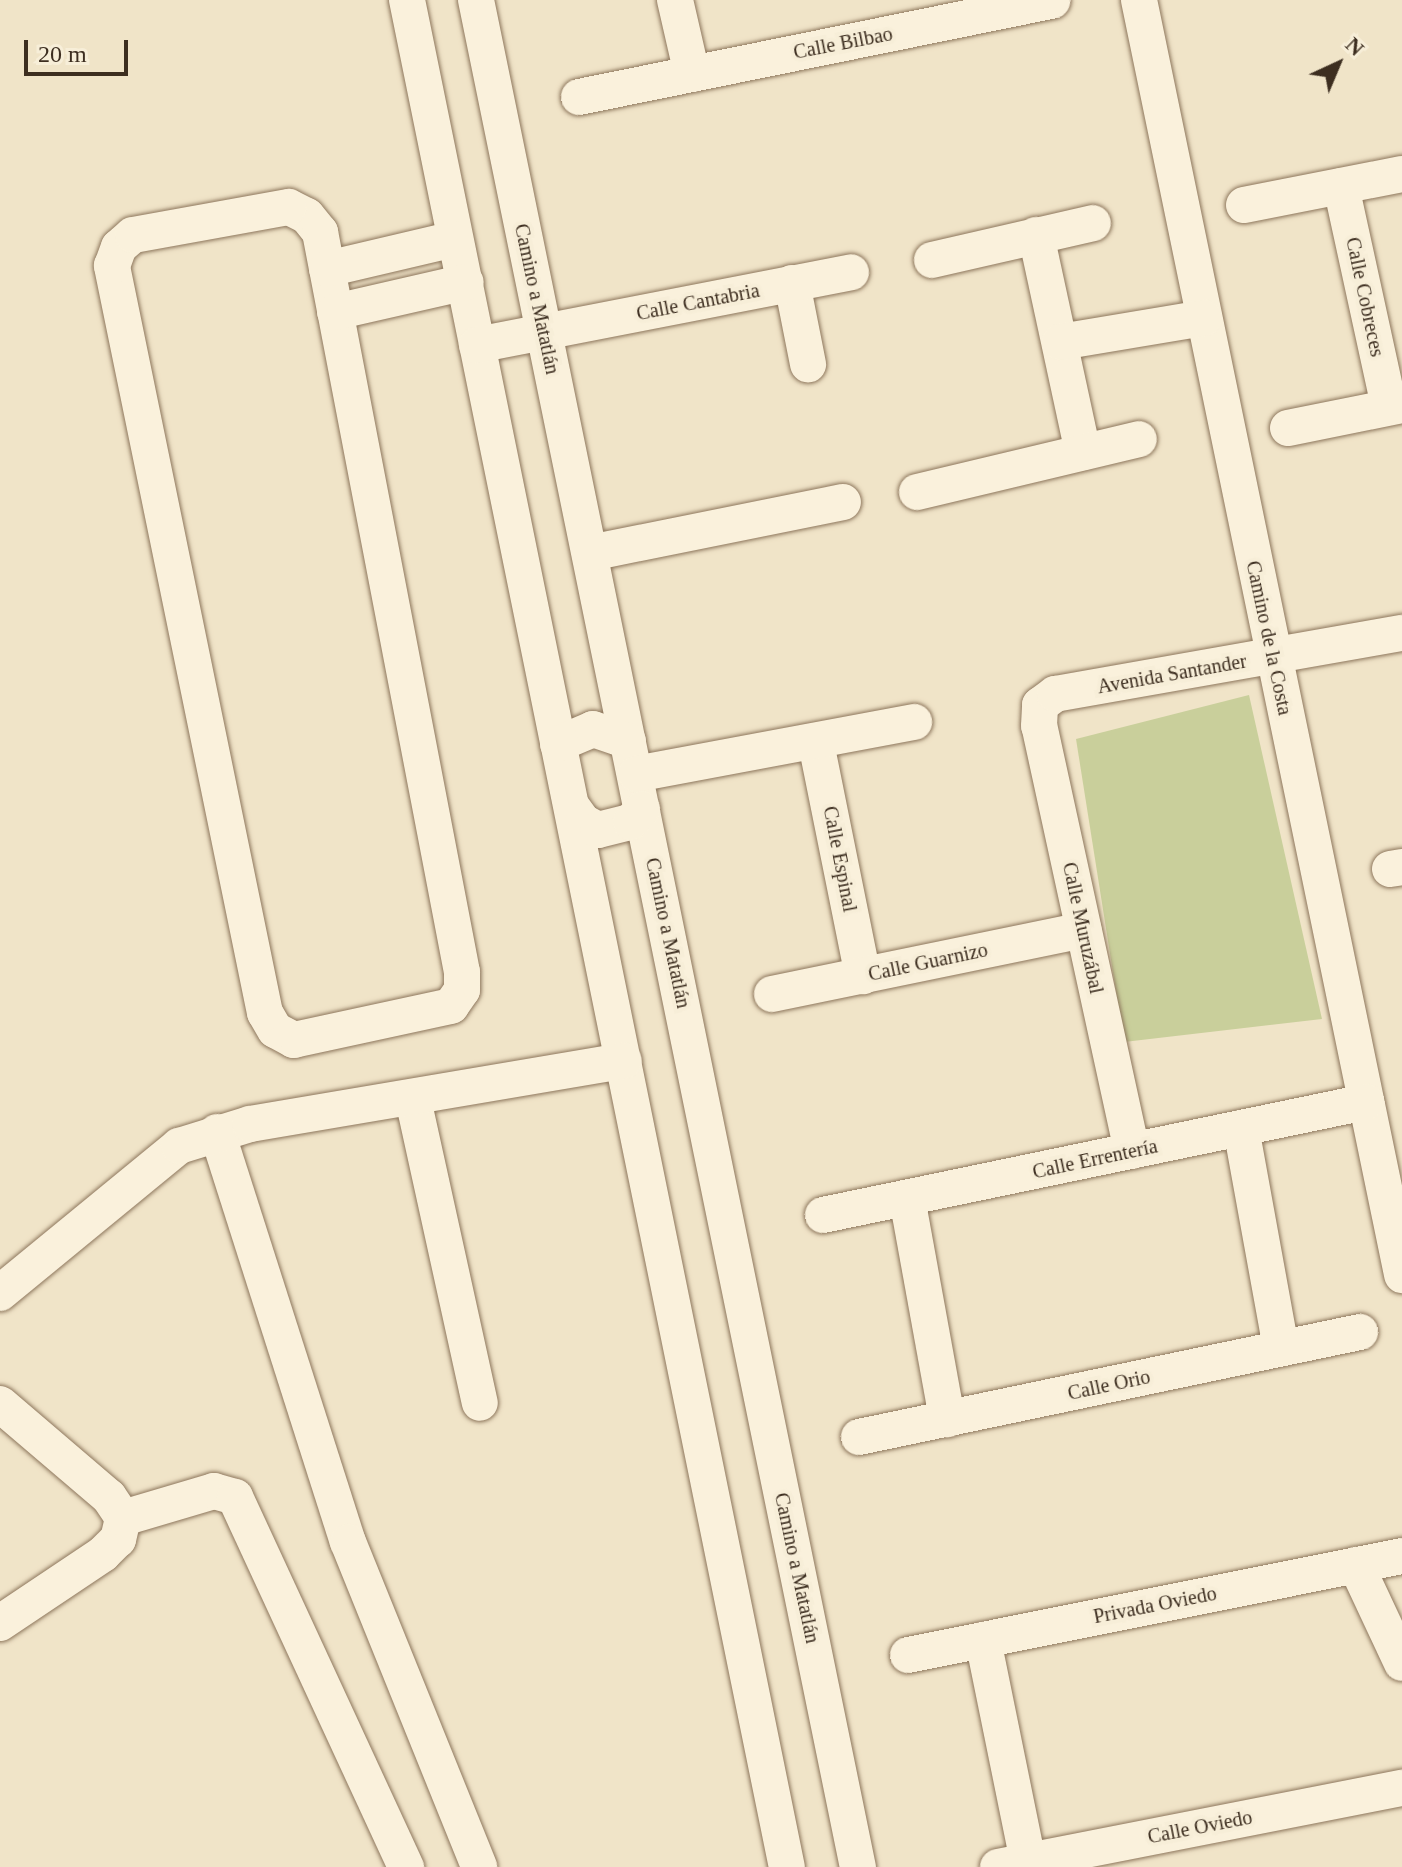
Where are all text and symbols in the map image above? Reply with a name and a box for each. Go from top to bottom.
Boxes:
street label: Calle Bilbao [791,22,895,64]
scale bar [28,24,132,74]
north arrow [1298,24,1378,104]
text: N [1341,32,1369,61]
text: 20 m [38,41,87,67]
street label: Camino a Matatlán [509,222,565,376]
street label: Calle Cobreces [1341,235,1389,359]
street label: Calle Cantabria [634,278,762,326]
street label: Camino de la Costa [1241,559,1297,717]
street label: Avenida Santander [1095,649,1249,699]
street label: Calle Espinal [818,804,862,914]
street label: Camino a Matatlán [640,856,696,1010]
street label: Calle Muruzábal [1057,860,1109,996]
street label: Calle Guarnizo [866,938,990,986]
street label: Calle Errentería [1030,1134,1160,1184]
street label: Calle Orio [1065,1365,1153,1405]
street label: Camino a Matatlán [769,1491,825,1645]
street label: Privada Oviedo [1091,1581,1219,1629]
street label: Calle Oviedo [1146,1805,1254,1849]

